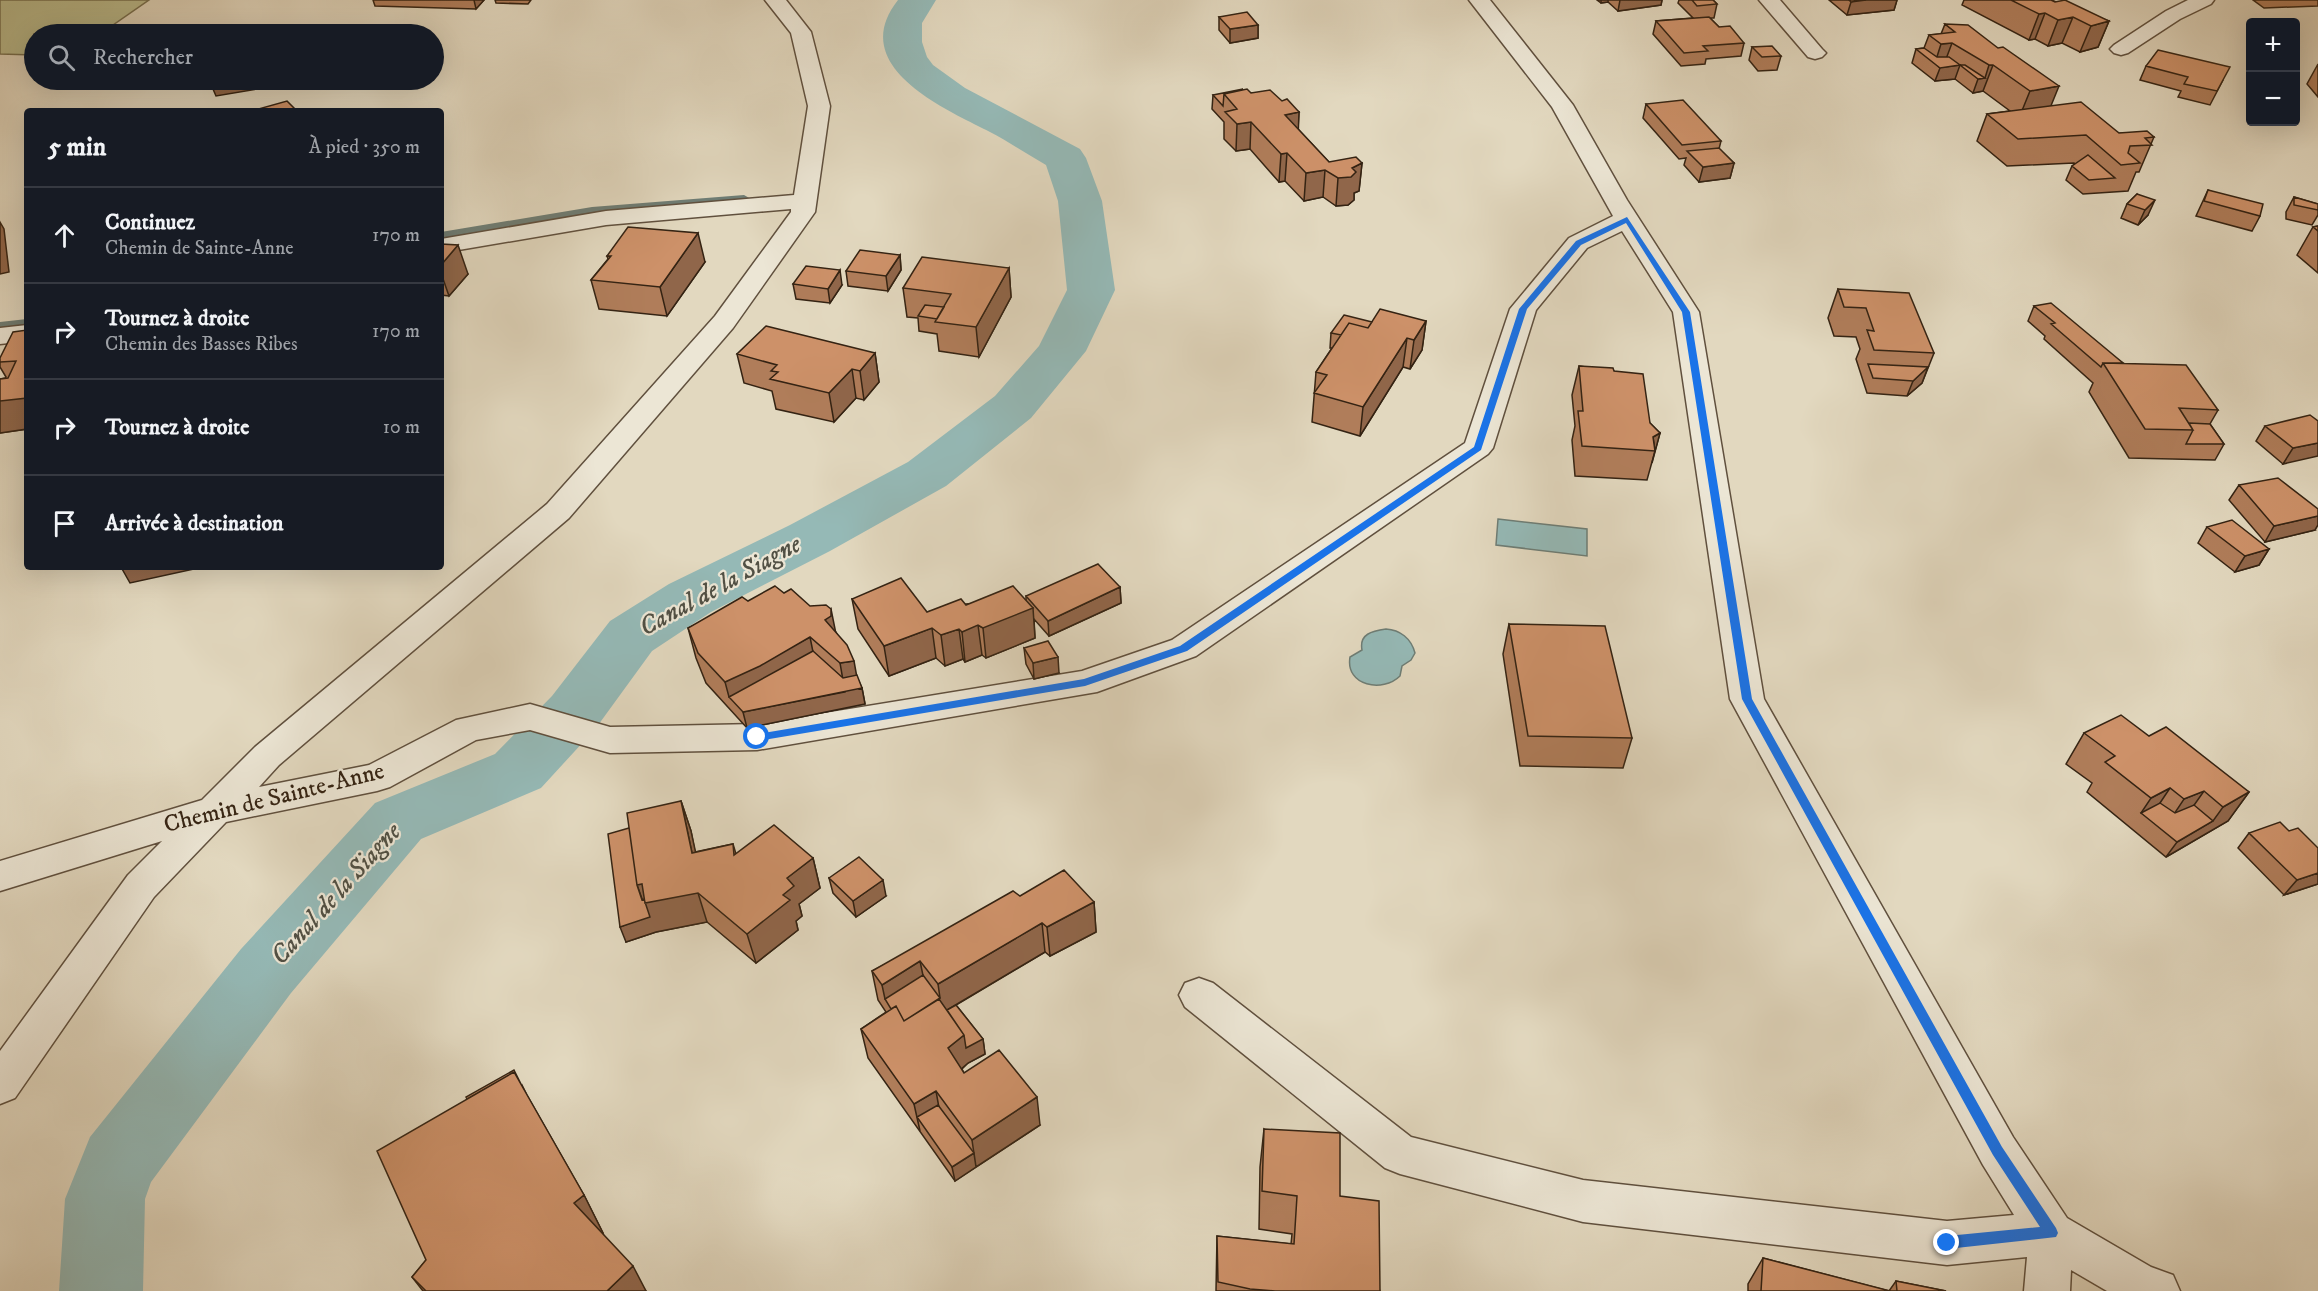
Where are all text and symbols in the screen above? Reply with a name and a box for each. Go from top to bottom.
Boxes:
map controls [2246,18,2300,126]
button: + [2246,18,2300,72]
search box [24,24,444,90]
icon: search [45,41,78,74]
text: Rechercher [93,44,193,71]
button: − [2246,72,2300,126]
text: 5 min [48,131,106,164]
text: À pied · 350 m [309,135,420,160]
text: Continuez [105,209,195,236]
icon: ahead [48,219,81,252]
text: 170 m [372,223,420,248]
text: Chemin de Sainte-Anne [105,236,294,261]
text: Tournez à droite [105,305,249,332]
icon: right [48,315,81,348]
text: 170 m [372,319,420,344]
text: Chemin des Basses Ribes [105,332,298,357]
icon: right [48,411,81,444]
text: Tournez à droite [105,414,249,441]
text: 10 m [383,415,420,440]
icon: arrive [48,507,81,540]
text: Arrivée à destination [105,510,284,537]
water label: Canal de la Siagne [633,527,808,644]
route start [743,723,769,749]
street label: Chemin de Sainte-Anne [161,756,387,840]
water label: Canal de la Siagne [263,815,409,972]
route end [1933,1229,1959,1255]

